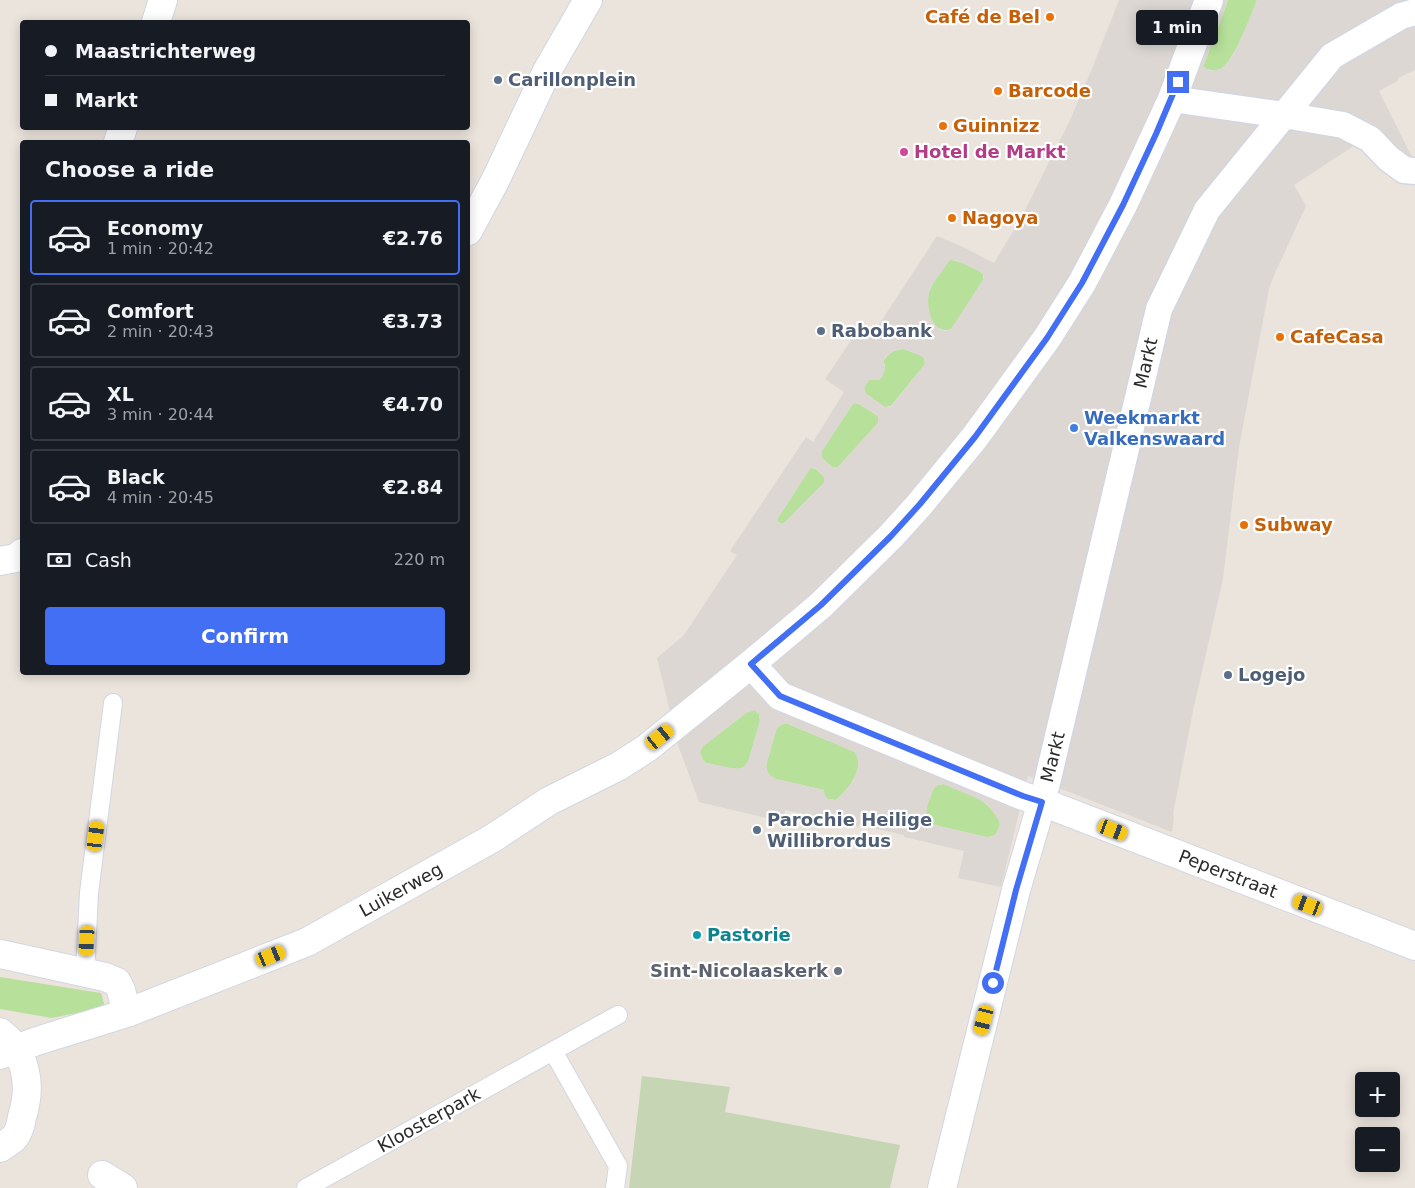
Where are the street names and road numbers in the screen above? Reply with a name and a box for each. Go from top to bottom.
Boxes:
street label: Markt [1129,335,1162,390]
street label: Markt [1036,729,1069,784]
street label: Peperstraat [1176,845,1281,902]
street label: Luikerweg [356,858,446,921]
street label: Kloosterpark [374,1082,484,1156]

